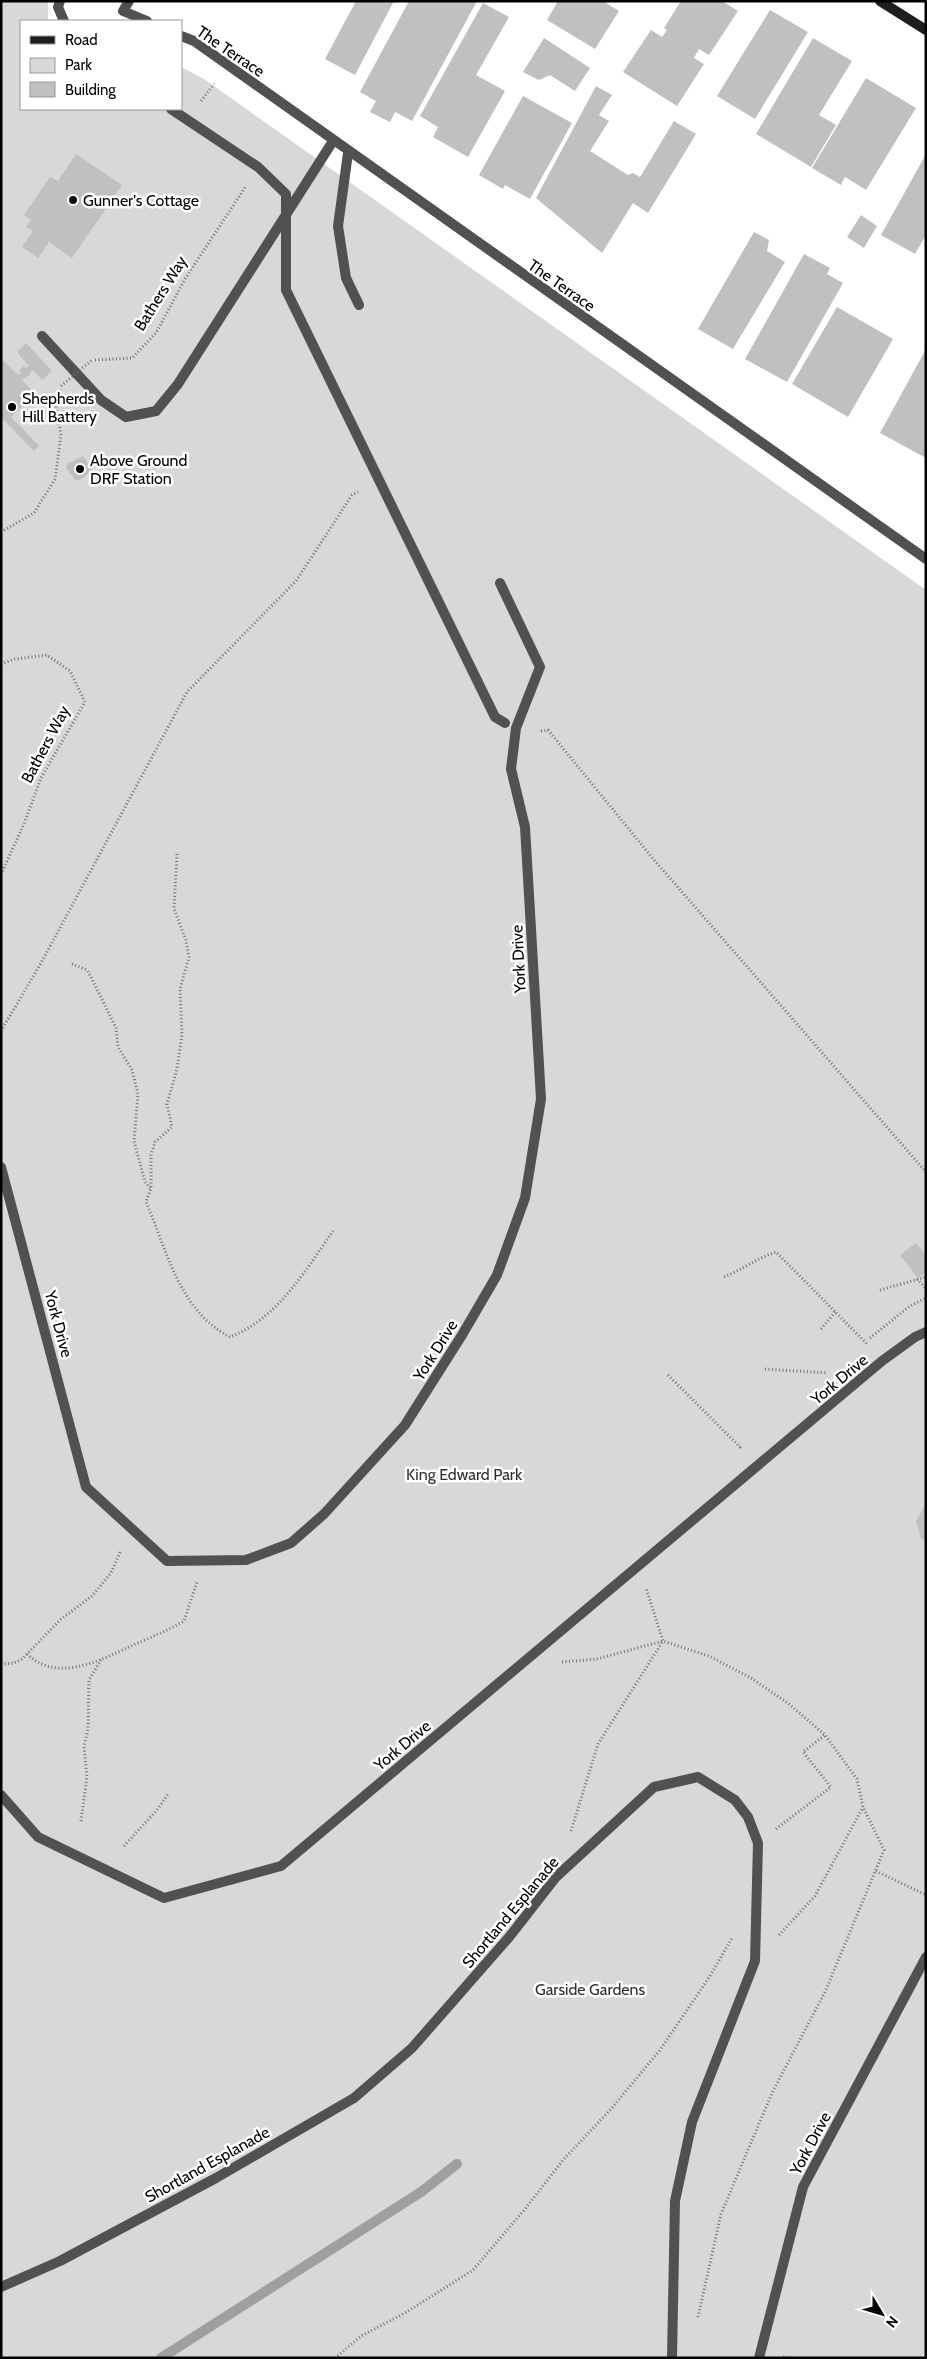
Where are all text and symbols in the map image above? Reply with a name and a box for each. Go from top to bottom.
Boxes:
legend [20,20,182,110]
street label: The Terrace [193,22,268,81]
text: Road [65,31,98,49]
text: Park [65,56,92,74]
text: Building [65,81,116,99]
place label: Gunner's Cottage [83,191,199,210]
marker: Gunner's Cottage [67,194,79,206]
street label: Bathers Way [130,252,191,334]
street label: The Terrace [525,255,599,315]
place label: Shepherds Hill Battery [22,389,97,426]
marker: Shepherds Hill Battery [6,401,18,413]
place label: Above Ground DRF Station [90,451,187,488]
marker: Above Ground DRF Station [74,463,86,475]
street label: Bathers Way [17,702,74,786]
street label: York Drive [507,924,530,995]
street label: York Drive [40,1288,77,1360]
street label: York Drive [409,1316,462,1385]
street label: York Drive [806,1350,872,1409]
park label: King Edward Park [406,1465,523,1484]
street label: York Drive [369,1716,435,1775]
street label: Shortland Esplanade [458,1853,563,1972]
park label: Garside Gardens [535,1980,645,1999]
street label: York Drive [786,2109,835,2179]
street label: Shortland Esplanade [142,2122,273,2207]
north arrow [857,2289,907,2339]
text: N [882,2313,902,2331]

